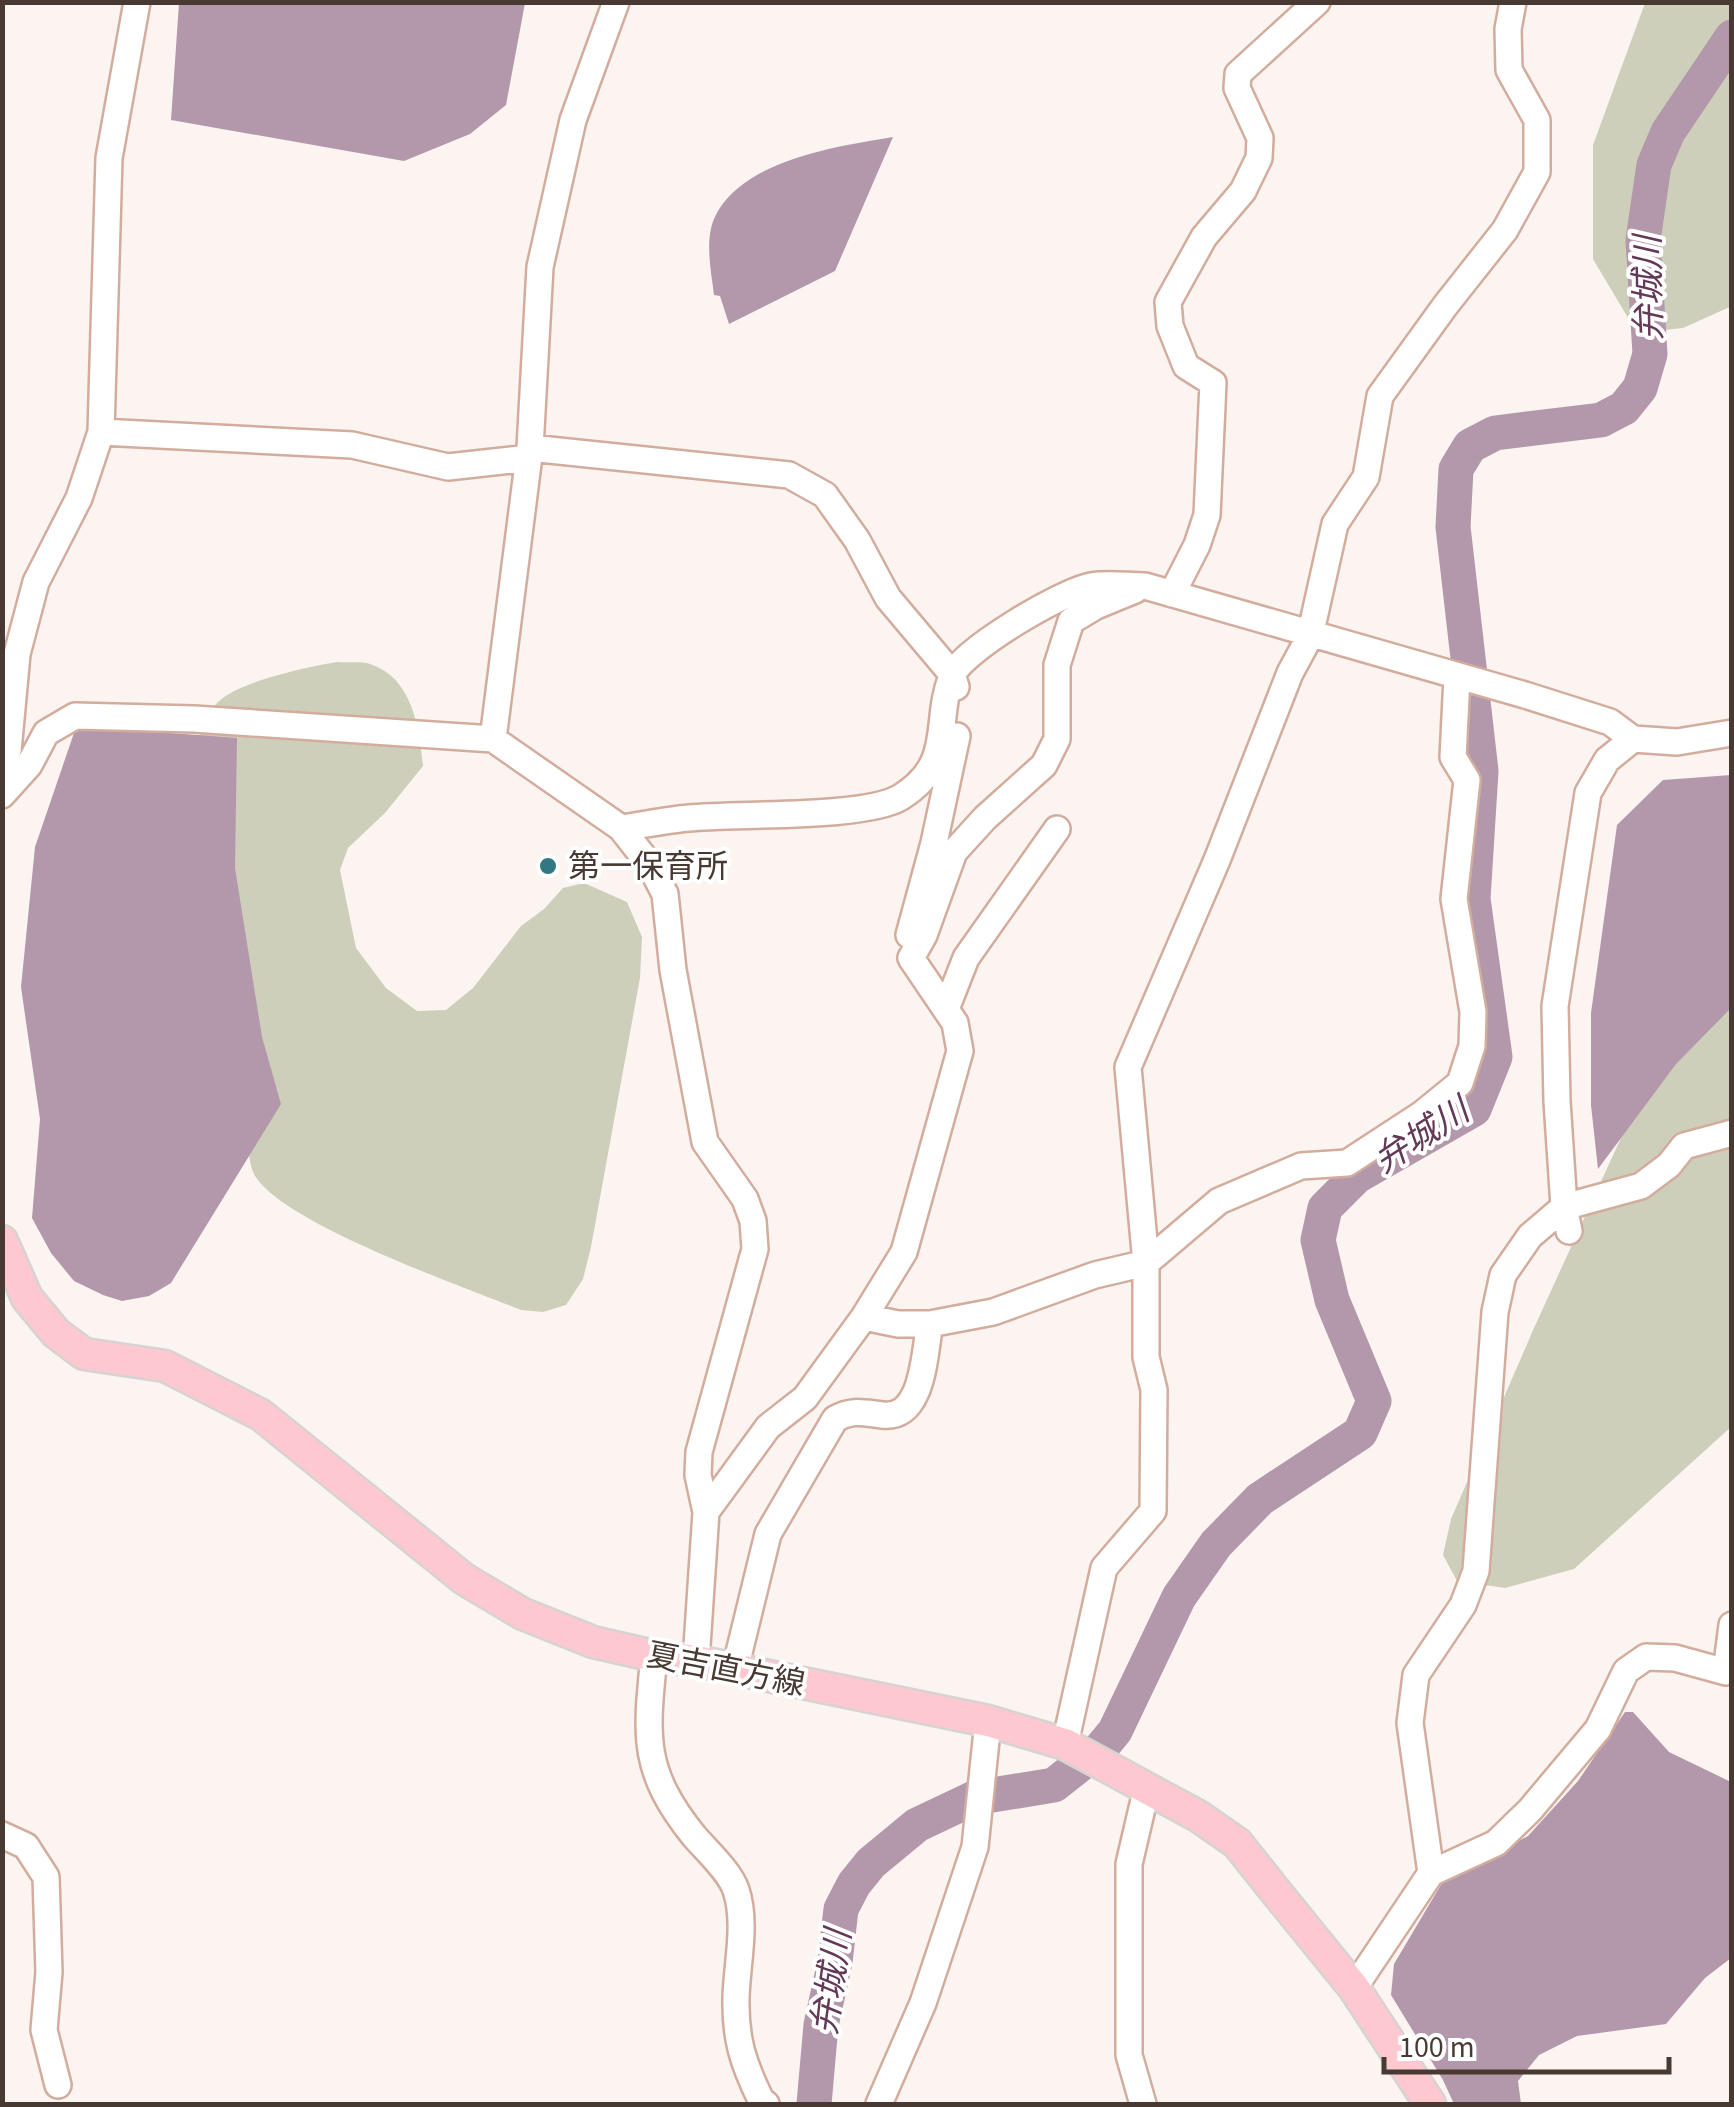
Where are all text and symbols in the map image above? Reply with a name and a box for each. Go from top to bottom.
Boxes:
water label: 弁城川 [1623,231,1675,341]
place label: 第一保育所 [568,844,728,890]
marker: 第一保育所 [537,855,559,877]
water label: 弁城川 [1364,1084,1483,1185]
street label: 夏吉直方線 [643,1632,809,1708]
water label: 弁城川 [800,1923,865,2038]
scale bar [1384,2012,1669,2074]
text: 100 m [1399,2026,1475,2069]

